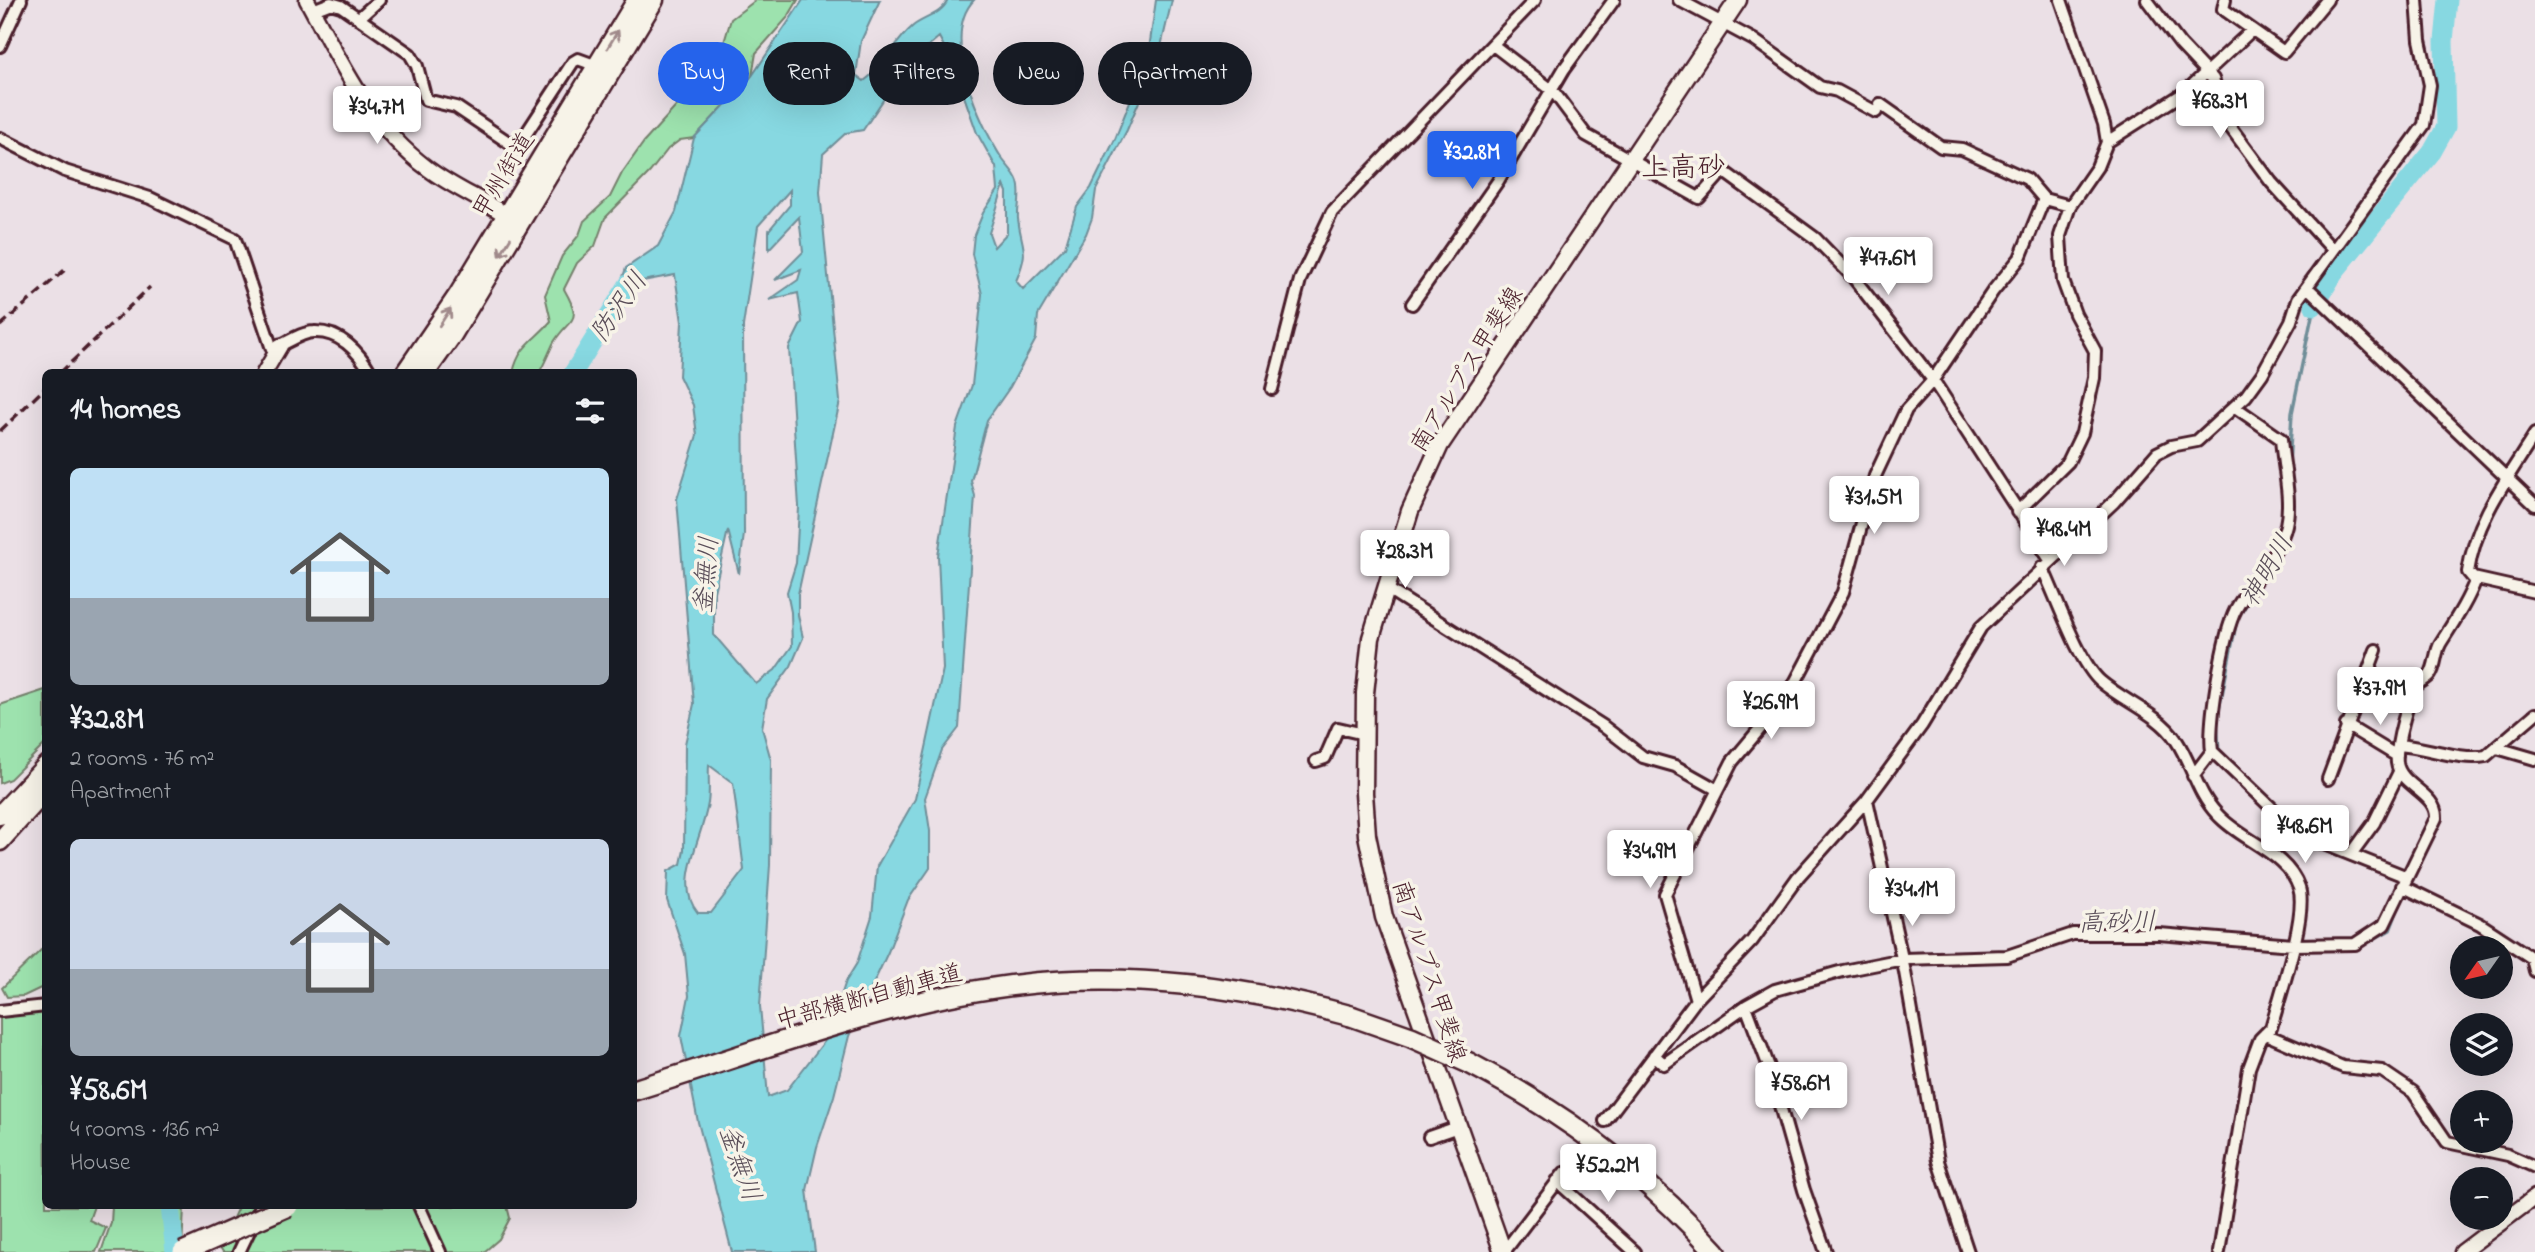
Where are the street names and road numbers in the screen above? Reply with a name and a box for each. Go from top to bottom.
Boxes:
street label: 甲州街道 [465,126,545,226]
street label: 南アルプス甲斐線 [1403,281,1533,460]
street label: 南アルプス甲斐線 [1382,876,1474,1067]
street label: 中部横断自動車道 [772,957,967,1040]

